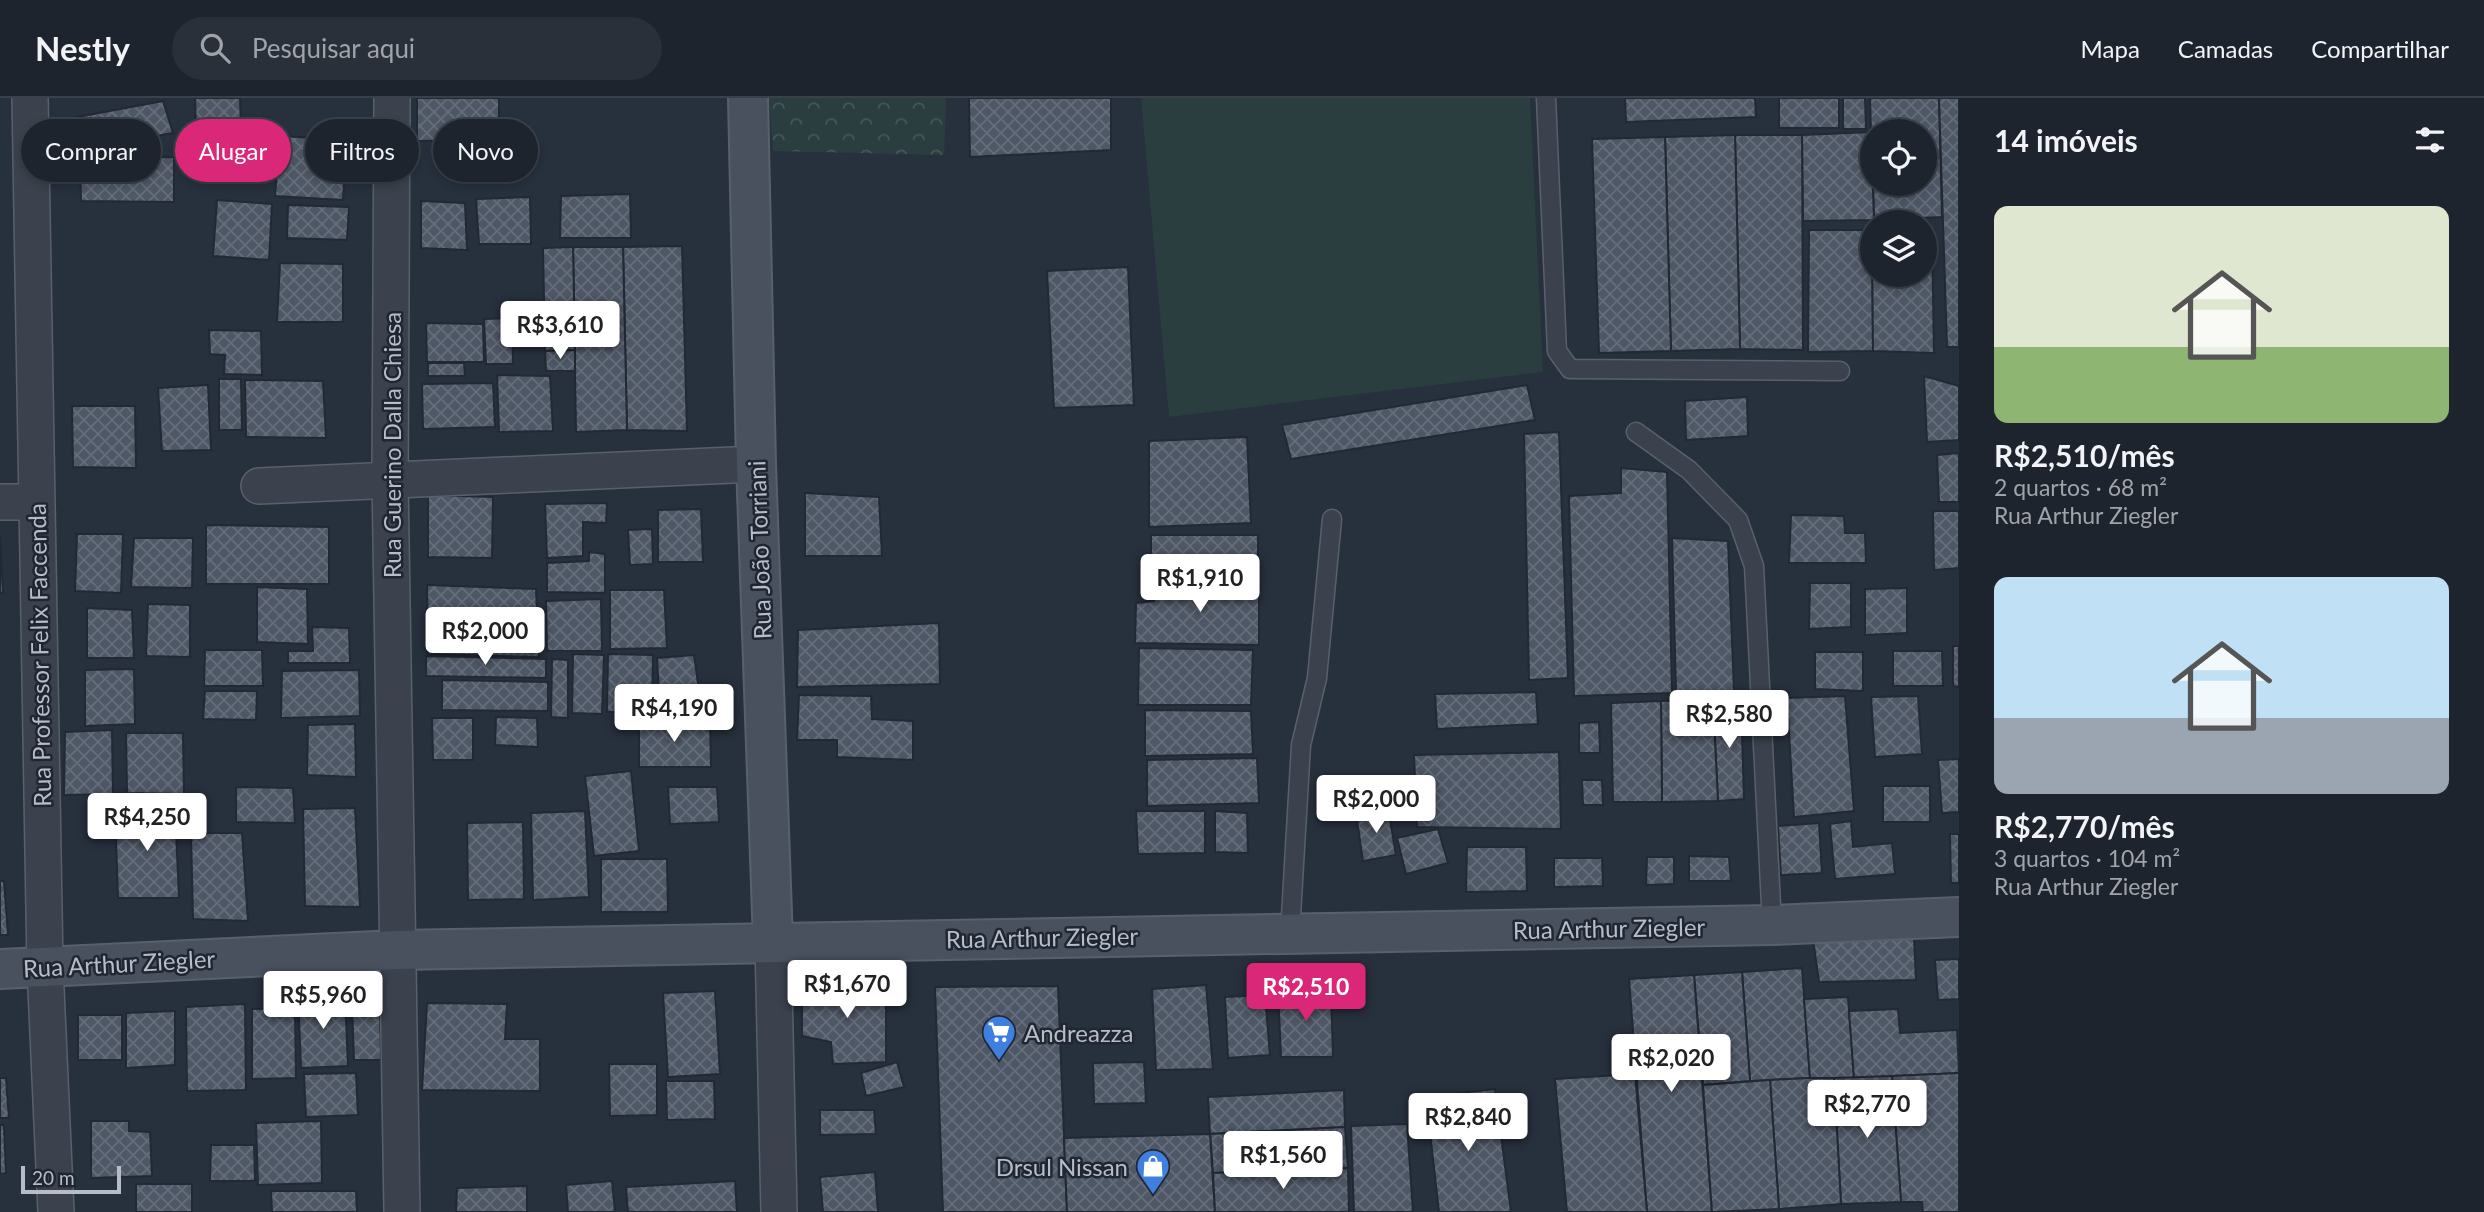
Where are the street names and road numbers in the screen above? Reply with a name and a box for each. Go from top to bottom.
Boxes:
street label: Rua Guerino Dalla Chiesa [377,312,406,578]
street label: Rua João Torriani [741,460,777,640]
street label: Rua Professor Felix Faccenda [22,503,56,807]
street label: Rua Arthur Ziegler [1513,912,1706,944]
street label: Rua Arthur Ziegler [946,921,1139,953]
street label: Rua Arthur Ziegler [22,943,216,983]

